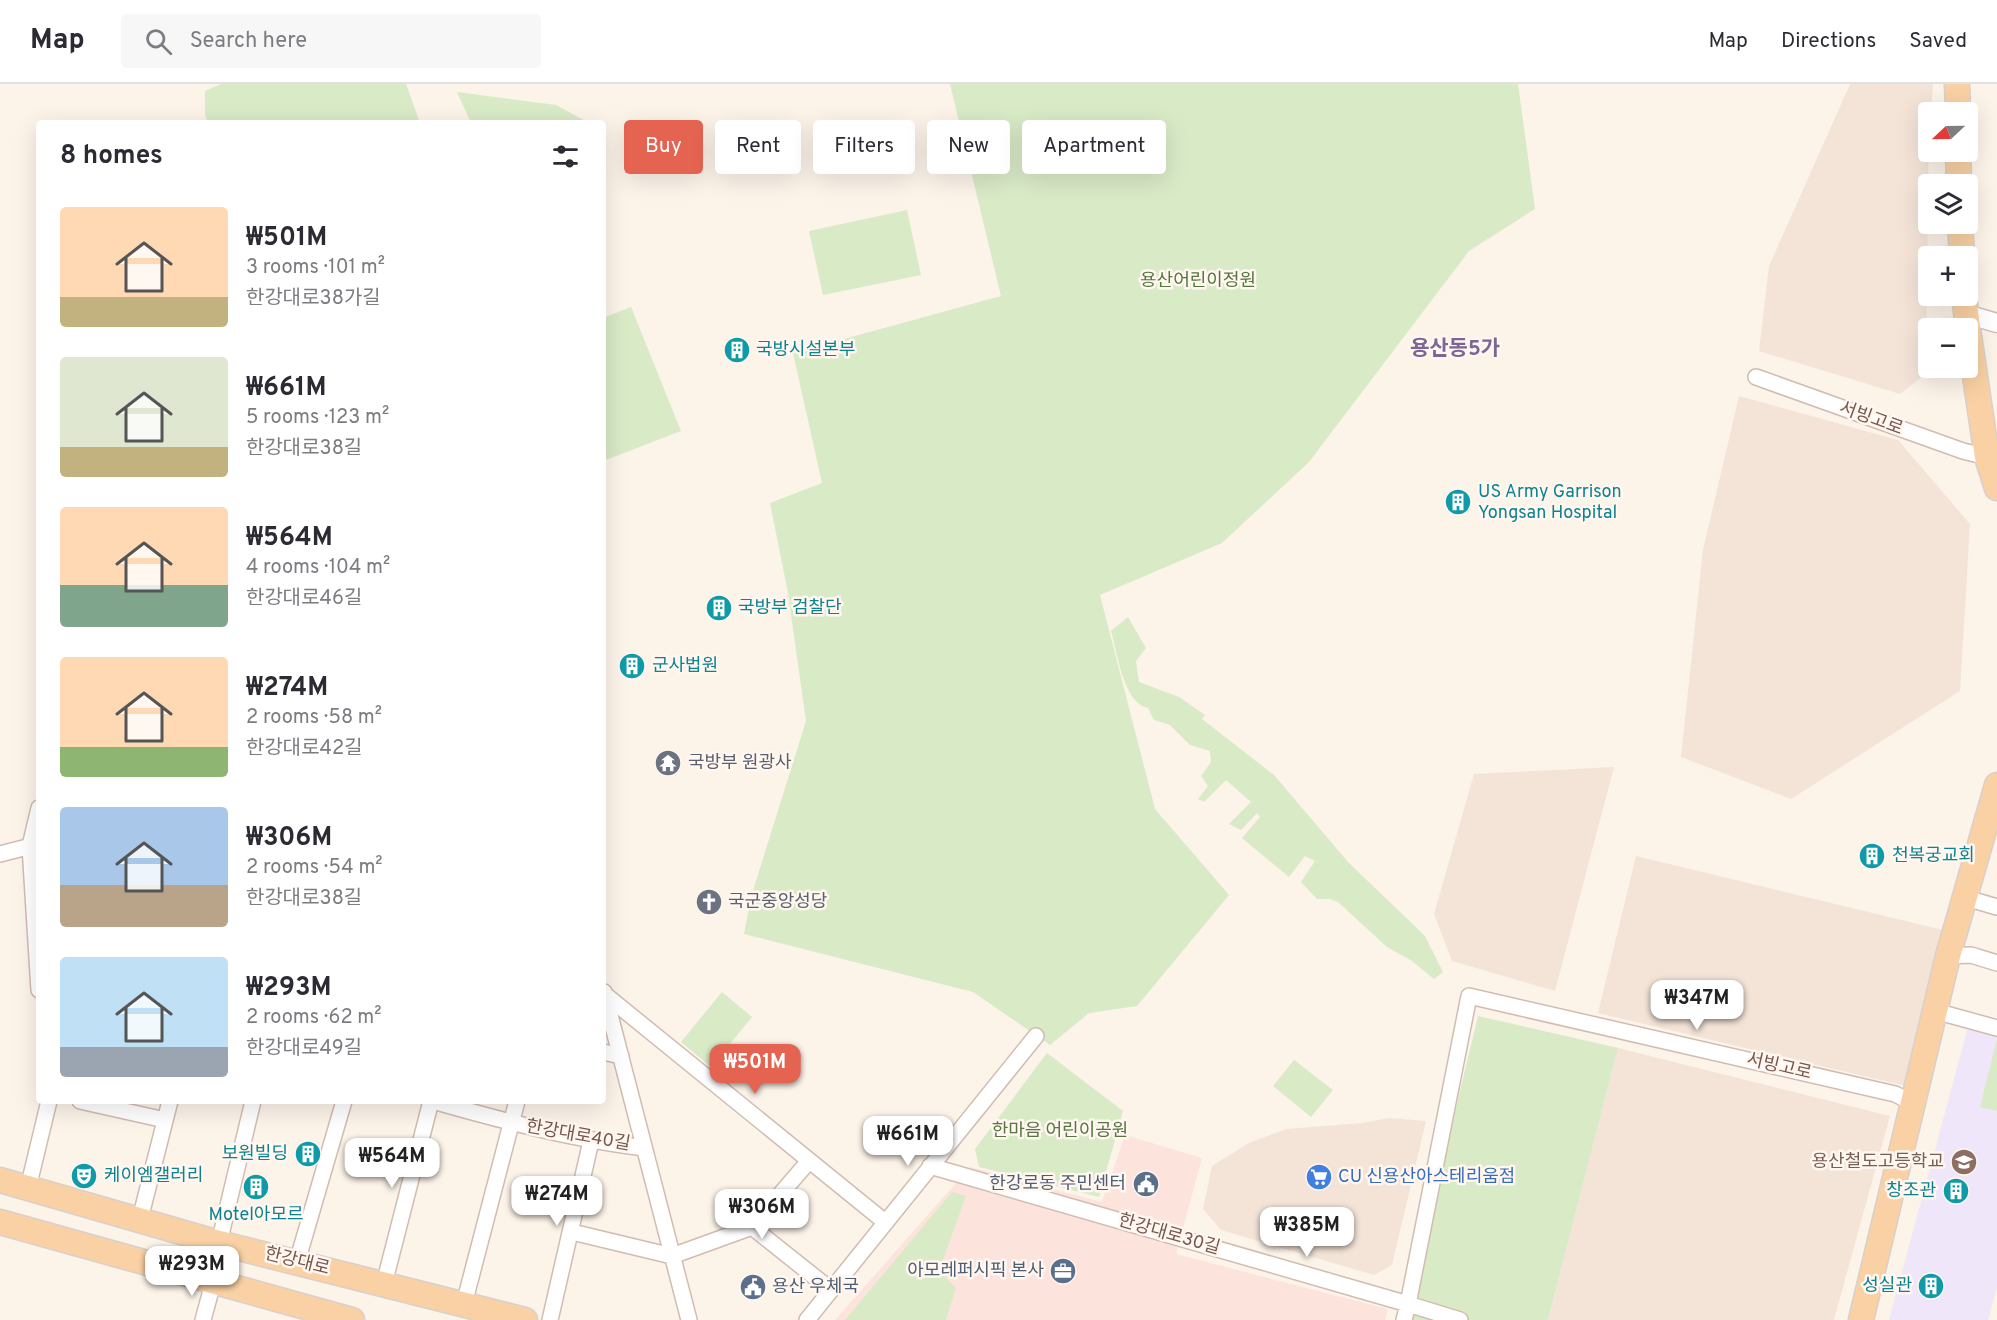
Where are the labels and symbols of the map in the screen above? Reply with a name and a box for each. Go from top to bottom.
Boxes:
north arrow [1918,102,1978,162]
park label: 용산어린이정원 [1140,270,1256,293]
building icon: 국방시설본부 [722,335,752,365]
district label: 용산동5가 [1410,336,1500,363]
place label: 국방시설본부 [756,339,855,362]
street label: 서빙고로 [1836,397,1906,441]
place label: US Army Garrison Yongsan Hospital [1478,481,1622,525]
building icon: US Army Garrison Yongsan Hospital [1443,487,1473,517]
building icon: 국방부 검찰단 [704,593,734,623]
place label: 국방부 검찰단 [738,597,842,620]
building icon: 군사법원 [617,651,647,681]
place label: 군사법원 [652,655,718,678]
temple icon: 국방부 원광사 [653,748,683,778]
place label: 국방부 원광사 [688,752,792,775]
building icon: 천복궁교회 [1857,841,1887,871]
place label: 천복궁교회 [1892,845,1975,868]
church icon: 국군중앙성당 [694,887,724,917]
place label: 국군중앙성당 [728,891,827,914]
pin: ₩347M [1655,980,1739,1031]
pin: ₩501M [713,1044,797,1095]
street label: 서빙고로 [1744,1048,1814,1086]
street label: 한강대로40길 [524,1116,632,1156]
pin: ₩661M [866,1116,950,1167]
park label: 한마음 어린이공원 [992,1120,1128,1143]
pin: ₩564M [350,1138,434,1189]
building icon: 보원빌딩 [293,1139,323,1169]
place label: 보원빌딩 [222,1143,288,1166]
school or university icon: 용산철도고등학교 [1949,1147,1979,1177]
place label: 용산철도고등학교 [1812,1151,1944,1174]
theatre icon: 케이엠갤러리 [69,1161,99,1191]
supermarket icon: CU 신용산아스테리움점 [1304,1162,1334,1192]
place label: 케이엠갤러리 [104,1165,203,1188]
place label: CU 신용산아스테리움점 [1338,1166,1515,1189]
public building icon: 한강로동 주민센터 [1131,1169,1161,1199]
building icon: Motel아모르 [241,1172,271,1202]
place label: 한강로동 주민센터 [989,1173,1126,1196]
pin: ₩274M [515,1176,599,1227]
building icon: 창조관 [1941,1176,1971,1206]
place label: 창조관 [1886,1180,1936,1203]
pin: ₩306M [720,1189,804,1240]
place label: Motel아모르 [208,1204,304,1227]
pin: ₩385M [1265,1207,1349,1258]
street label: 한강대로30길 [1115,1209,1223,1261]
street label: 한강대로 [262,1243,332,1281]
pin: ₩293M [150,1246,234,1297]
office icon: 아모레퍼시픽 본사 [1048,1256,1078,1286]
place label: 아모레퍼시픽 본사 [907,1260,1044,1283]
building icon: 성실관 [1916,1271,1946,1301]
public building icon: 용산 우체국 [738,1272,768,1302]
place label: 성실관 [1862,1275,1912,1298]
place label: 용산 우체국 [772,1276,859,1299]

